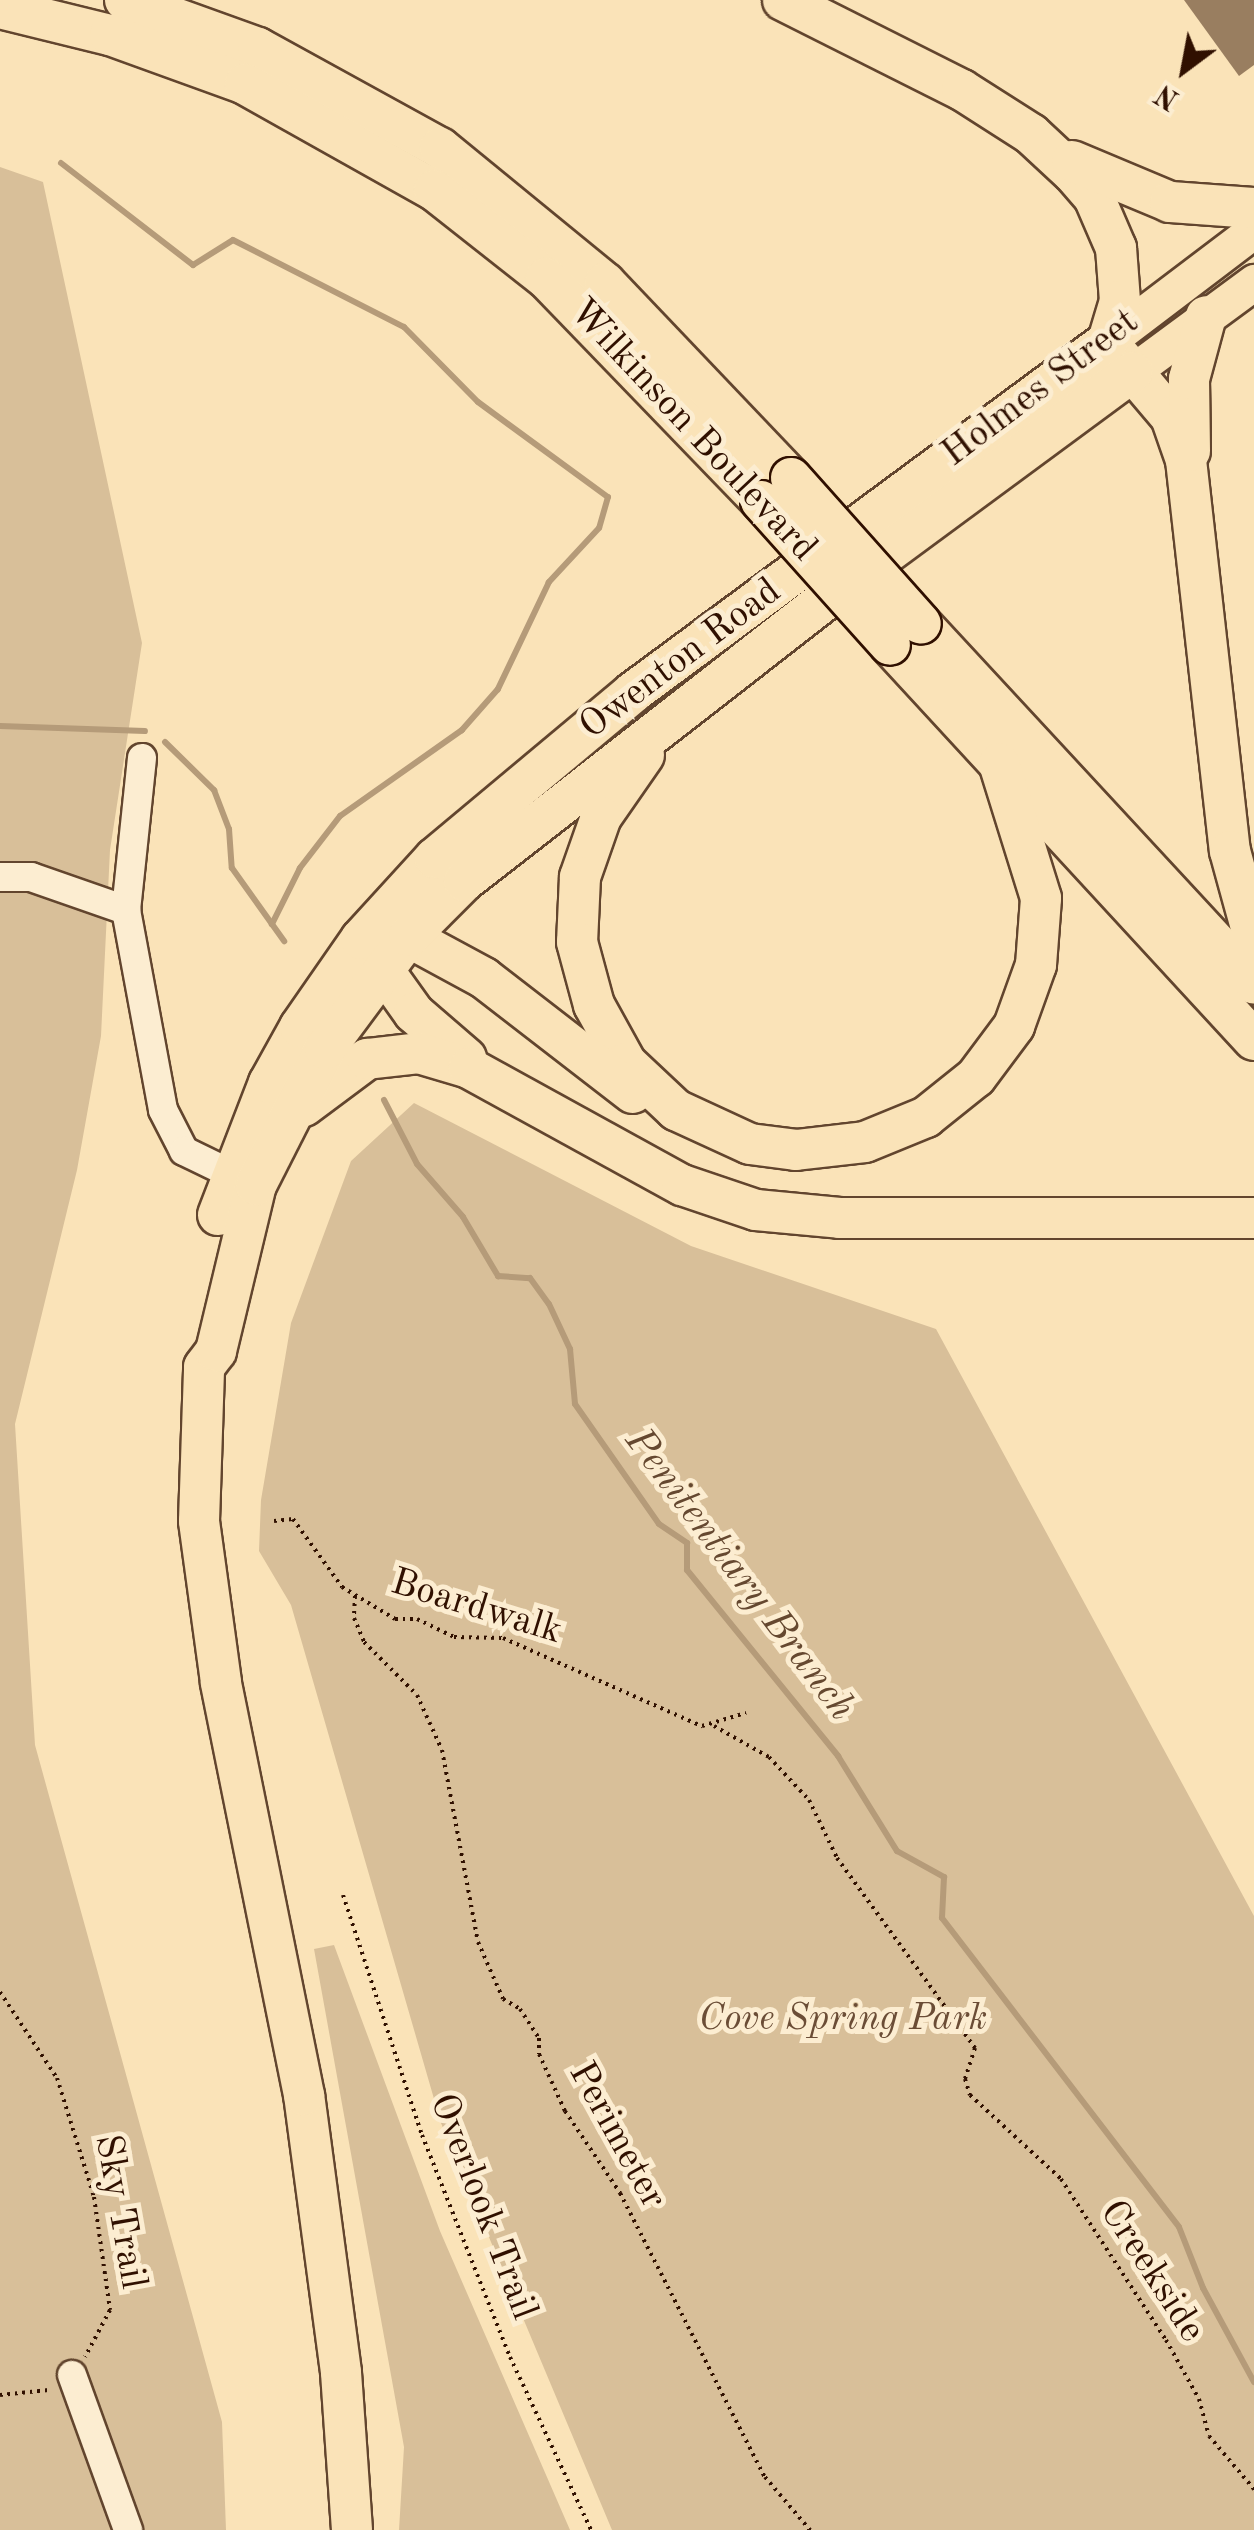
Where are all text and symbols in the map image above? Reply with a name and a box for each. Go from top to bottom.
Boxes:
north arrow [1134,20,1234,120]
text: N [1152,78,1185,113]
street label: Wilkinson Boulevard [558,290,826,572]
street label: Holmes Street [934,300,1148,478]
street label: Owenton Road [571,570,791,750]
water label: Penitentiary Branch [613,1419,865,1731]
street label: Boardwalk [385,1560,567,1656]
park label: Cove Spring Park [699,1997,987,2043]
street label: Perimeter [557,2054,675,2218]
street label: Overlook Trail [418,2088,546,2326]
street label: Sky Trail [83,2131,155,2293]
street label: Creekside [1088,2193,1214,2351]

